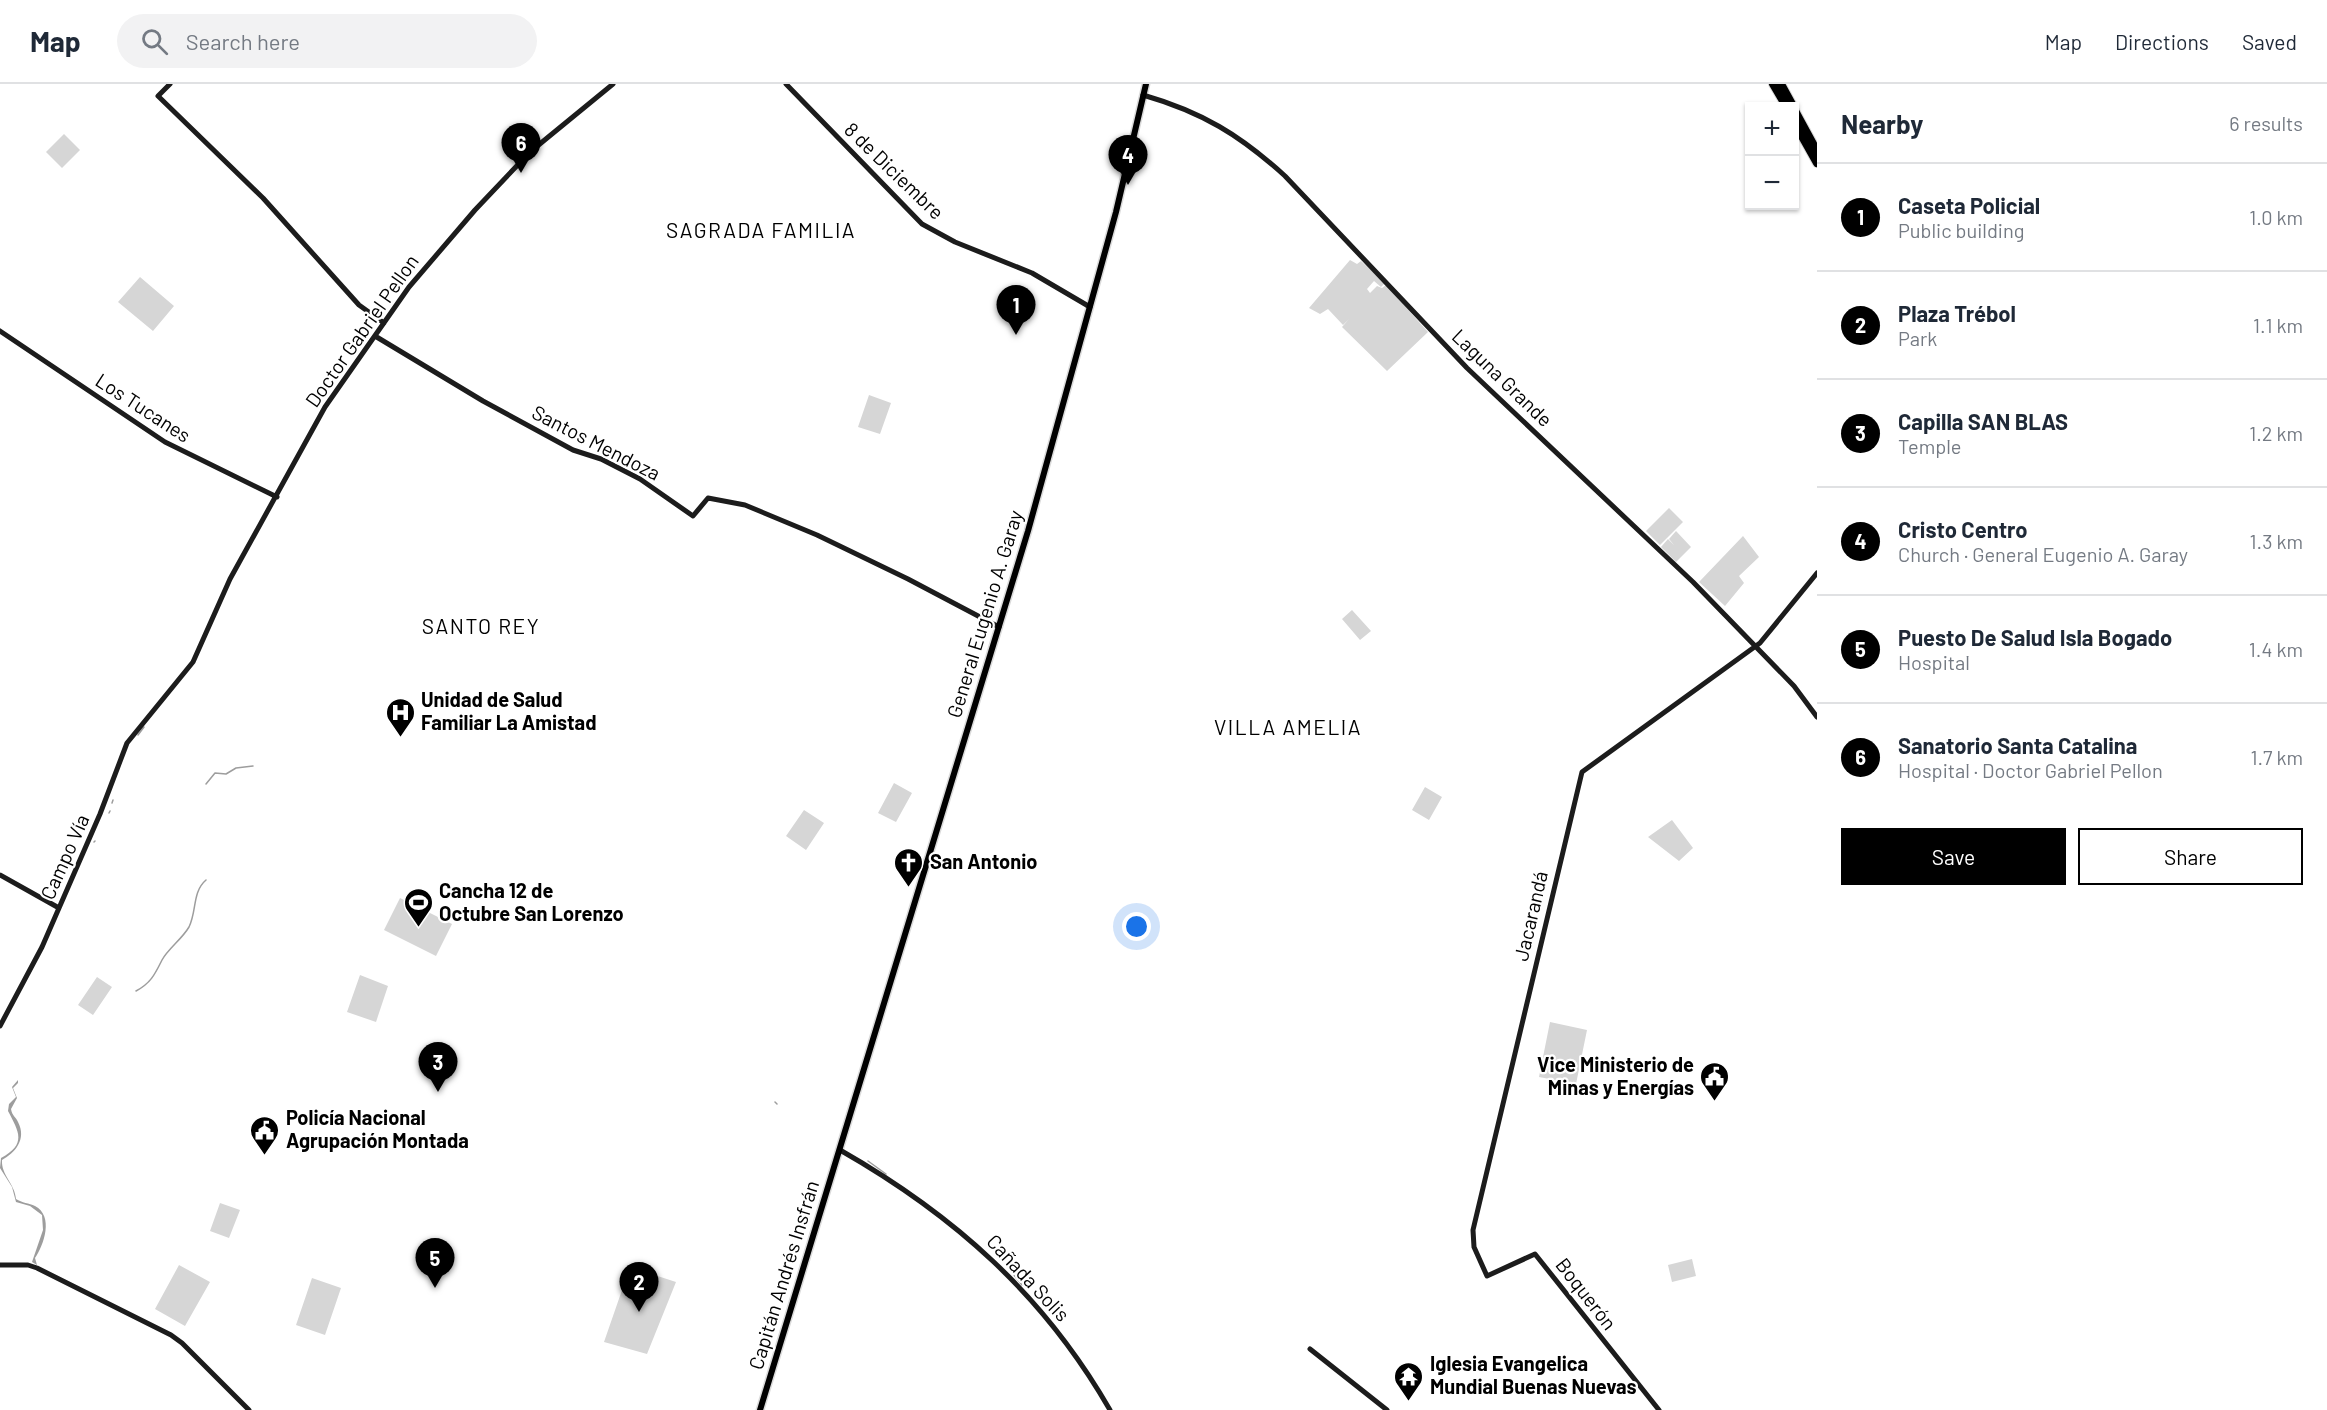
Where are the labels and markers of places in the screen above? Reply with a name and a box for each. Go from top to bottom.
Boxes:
pin: 6 [502,124,540,173]
pin: 4 [1108,135,1148,185]
pin: 1 [996,286,1036,335]
place label: Unidad de Salud Familiar La Amistad [421,687,597,734]
hospital icon: Unidad de Salud Familiar La Amistad [384,696,416,738]
church icon: San Antonio [893,846,925,888]
place label: San Antonio [930,849,1037,873]
place label: Cancha 12 de Octubre San Lorenzo [439,878,624,925]
sports icon: Cancha 12 de Octubre San Lorenzo [402,886,434,928]
pin: 3 [418,1042,458,1092]
place label: Vice Ministerio de Minas y Energías [1537,1052,1694,1099]
public building icon: Vice Ministerio de Minas y Energías [1699,1060,1731,1102]
place label: Policía Nacional Agrupación Montada [286,1105,469,1152]
public building icon: Policía Nacional Agrupación Montada [249,1114,281,1156]
pin: 5 [416,1238,454,1288]
pin: 2 [620,1262,658,1312]
place label: Iglesia Evangelica Mundial Buenas Nuevas [1430,1351,1637,1398]
temple icon: Iglesia Evangelica Mundial Buenas Nuevas [1393,1360,1425,1402]

